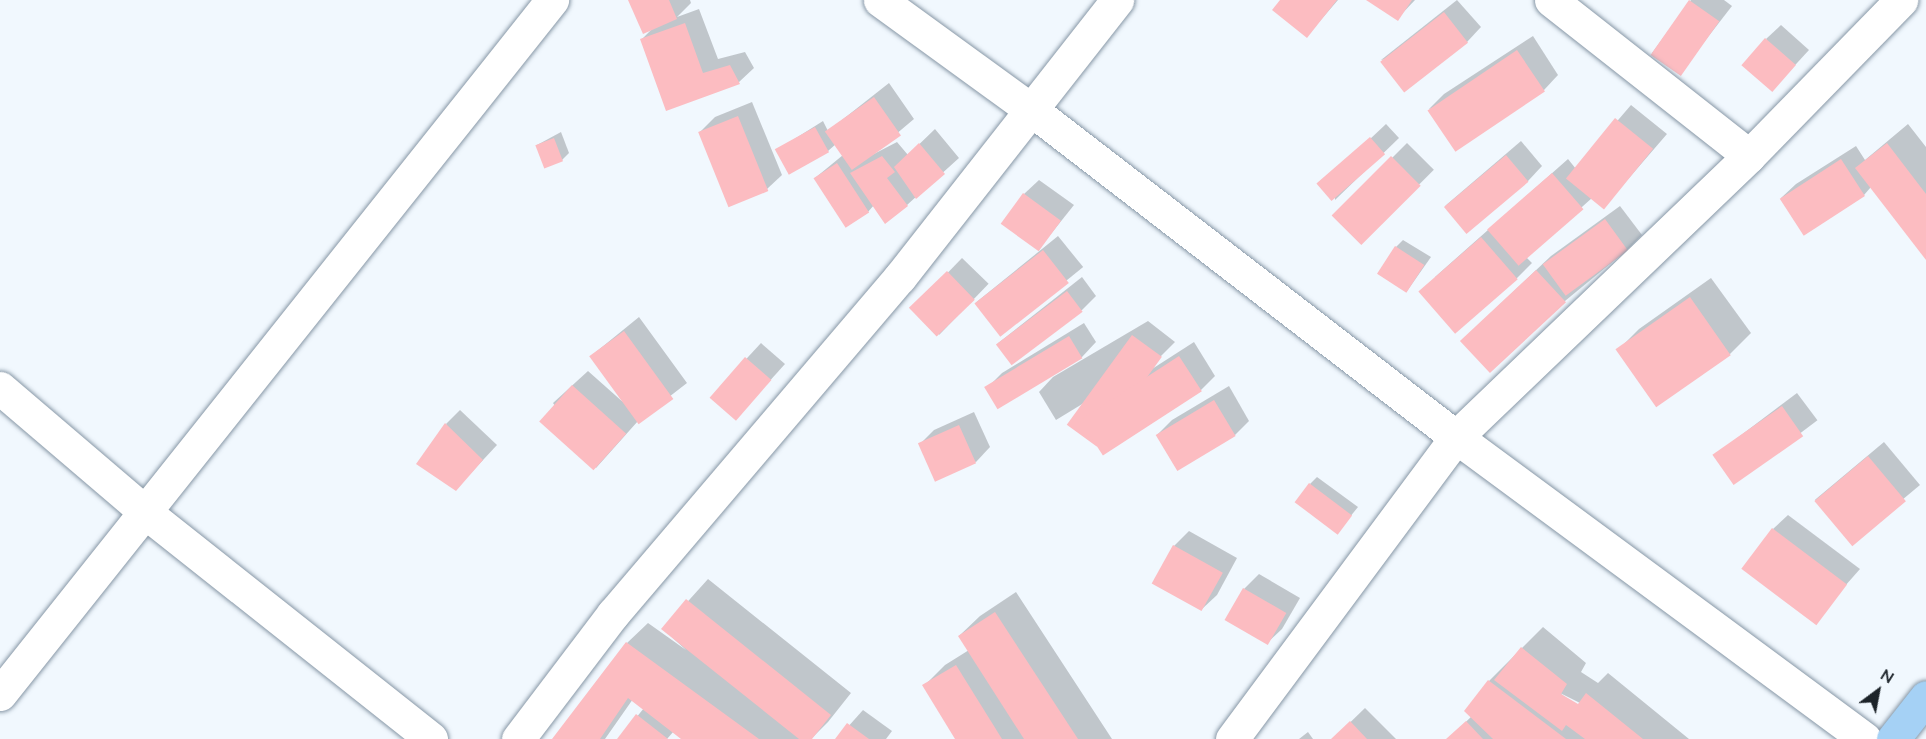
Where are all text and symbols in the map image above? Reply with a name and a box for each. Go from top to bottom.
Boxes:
north arrow [1848,661,1908,721]
text: N [1877,664,1898,687]

